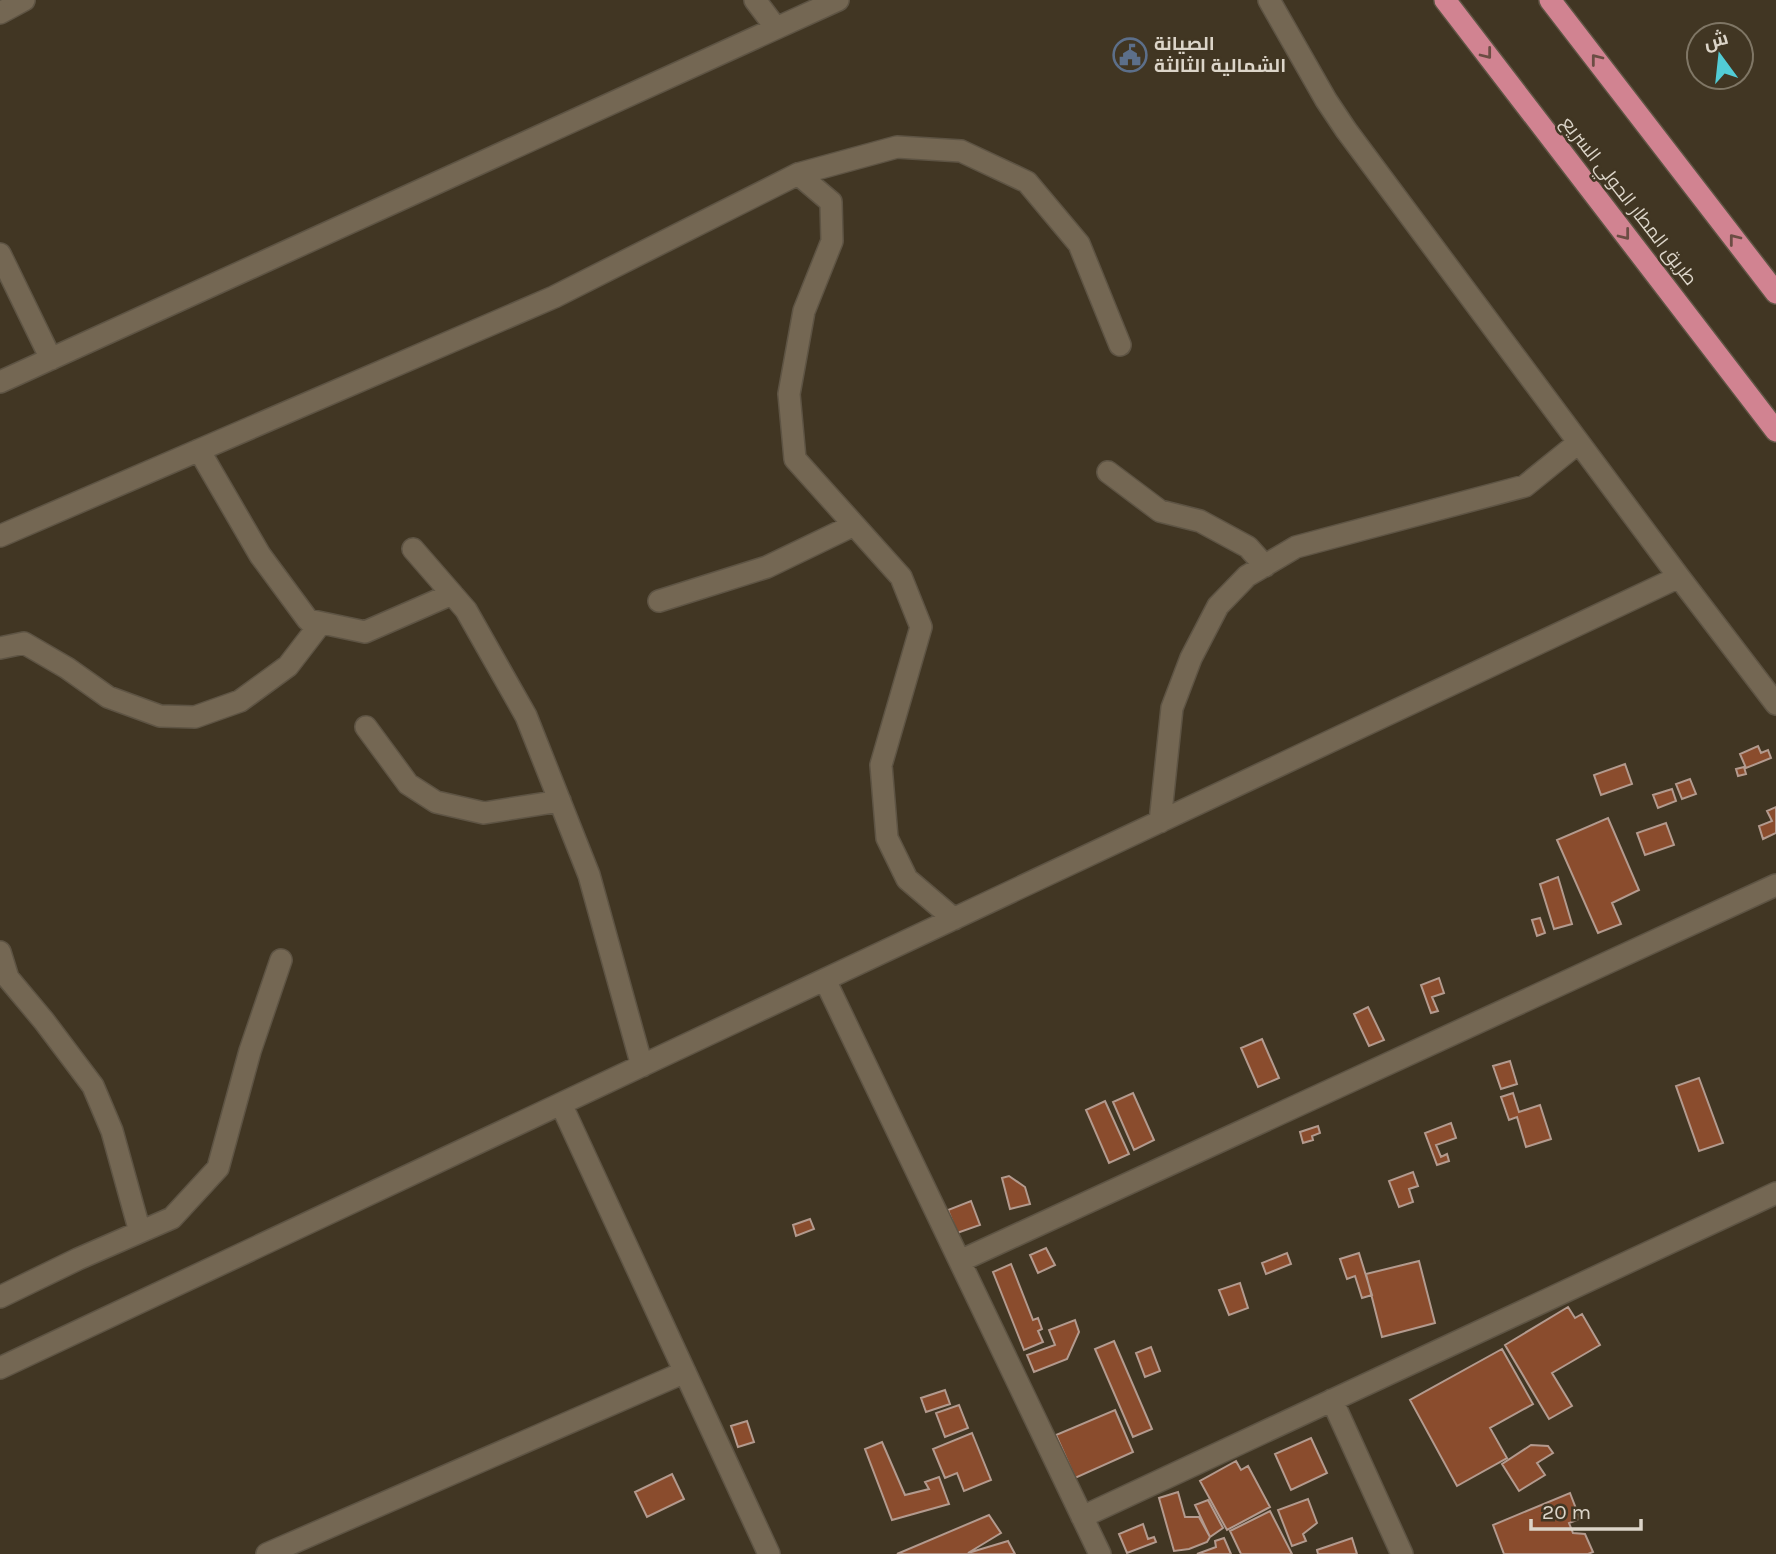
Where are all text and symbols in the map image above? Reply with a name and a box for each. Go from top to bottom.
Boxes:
north arrow [1685,21,1755,91]
text: ش [1701,27,1730,54]
place label: الصيانة الشمالية الثالثة [1154,33,1286,77]
public building icon: الصيانة الشمالية الثالثة [1111,36,1149,74]
one-way arrow [1478,46,1491,59]
one-way arrow [1591,54,1604,66]
street label: طريق المطار الحولي السريع [1554,112,1702,291]
one-way arrow [1617,227,1630,239]
one-way arrow [1730,234,1743,247]
scale bar [1531,1488,1641,1532]
text: 20 m [1542,1500,1591,1524]

